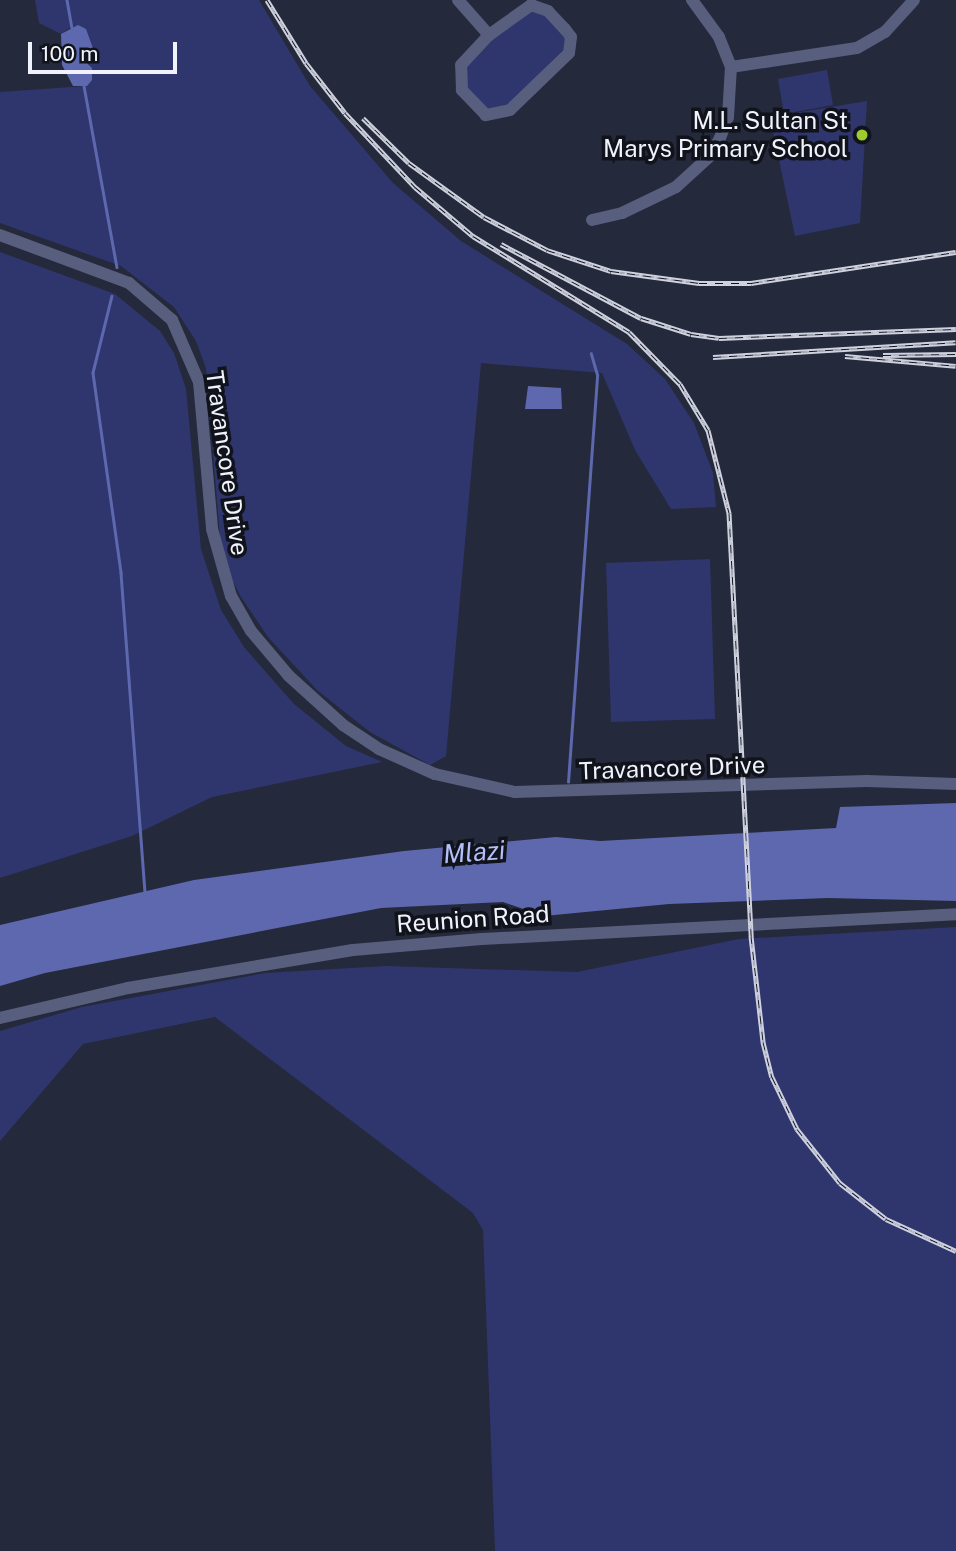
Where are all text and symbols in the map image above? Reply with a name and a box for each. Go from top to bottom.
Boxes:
scale bar [32,28,180,72]
text: 100 m [41,41,98,66]
place label: M.L. Sultan St Marys Primary School [603,107,848,163]
marker: M.L. Sultan St Marys Primary School [854,127,870,143]
street label: Travancore Drive [200,369,254,557]
street label: Travancore Drive [578,750,766,786]
water label: Mlazi [442,834,506,870]
street label: Reunion Road [396,899,550,939]

